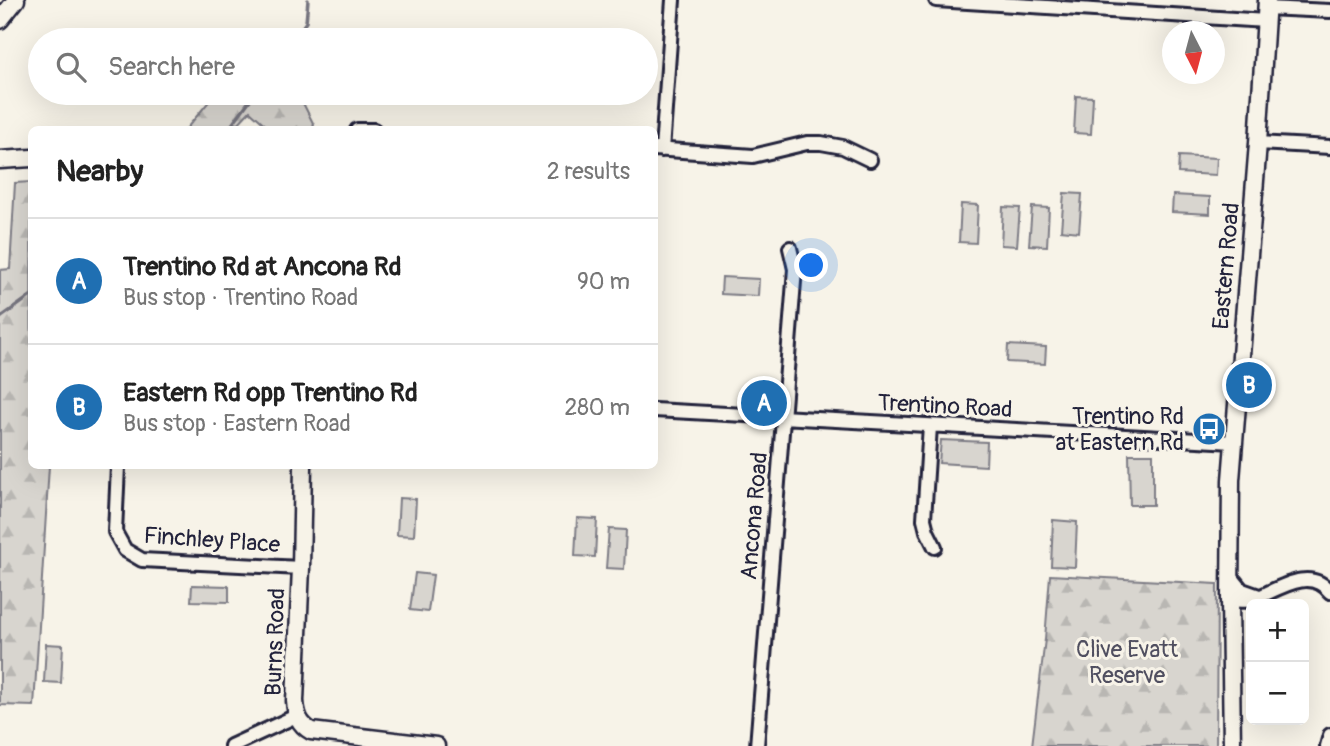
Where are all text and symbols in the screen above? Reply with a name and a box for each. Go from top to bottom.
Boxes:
north arrow [1162,21,1225,84]
search box [28,28,658,105]
icon: search [52,48,90,86]
text: Search here [108,51,235,83]
text: Nearby [56,153,143,190]
text: 2 results [547,157,630,186]
street label: Eastern Road [1206,201,1246,331]
your location [794,248,828,282]
text: Trentino Rd at Ancona Rd [123,251,401,283]
text: A [72,267,86,296]
text: 90 m [577,267,630,296]
text: Bus stop · Trentino Road [123,283,358,312]
pin: B [1226,359,1272,411]
text: Eastern Rd opp Trentino Rd [123,377,418,409]
pin: A [741,377,787,429]
street label: Trentino Road [877,388,1013,424]
text: B [72,393,86,422]
text: 280 m [564,393,630,422]
place label: Trentino Rd at Eastern Rd [1055,402,1184,457]
text: Bus stop · Eastern Road [123,409,351,438]
bus stop icon: Trentino Rd at Eastern Rd [1190,410,1228,448]
street label: Ancona Road [734,451,774,581]
street label: Finchley Place [143,521,282,559]
street label: Burns Road [259,587,291,697]
map controls [1246,599,1309,725]
button: + [1246,599,1309,662]
park label: Clive Evatt Reserve [1076,635,1179,690]
button: − [1246,662,1309,725]

